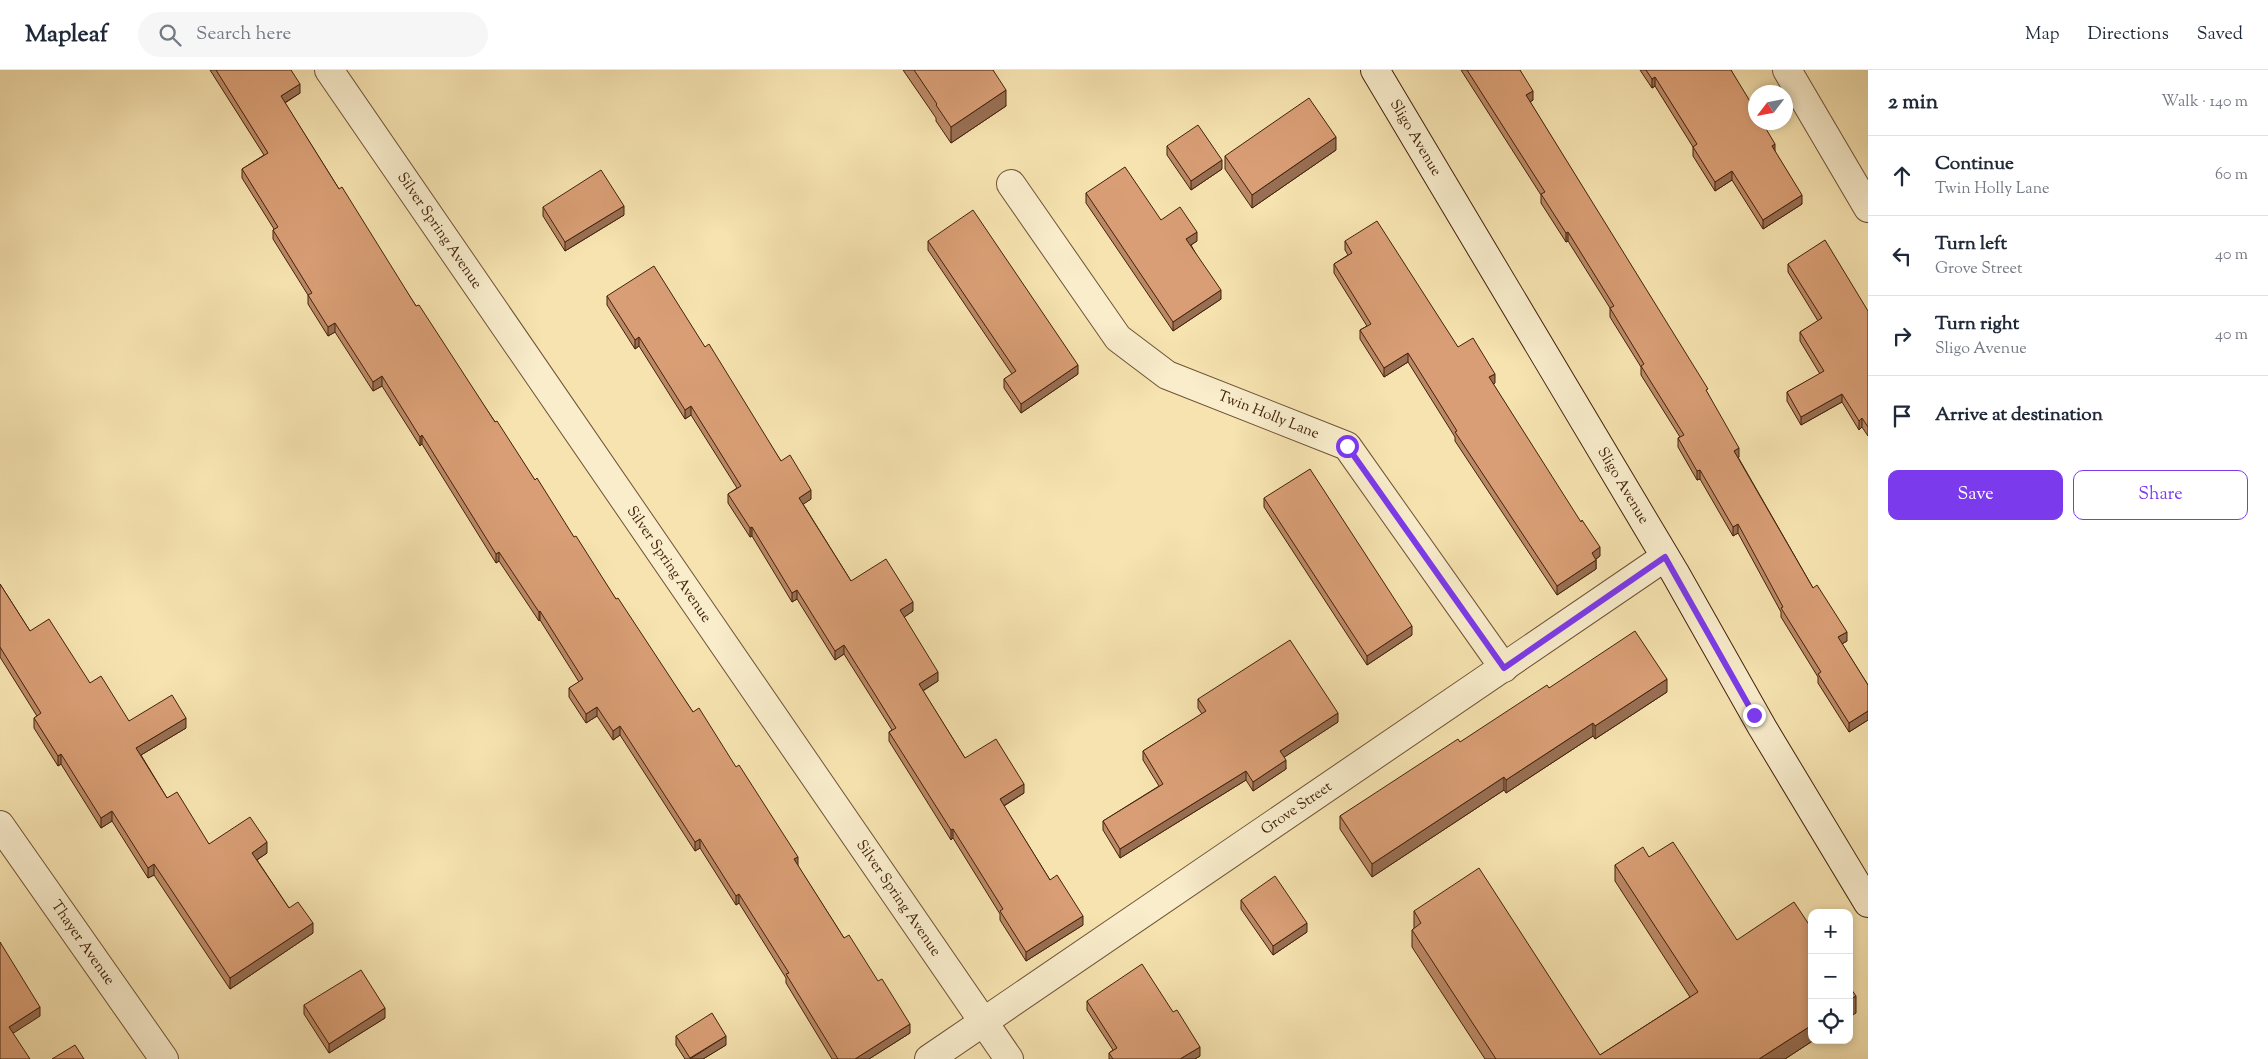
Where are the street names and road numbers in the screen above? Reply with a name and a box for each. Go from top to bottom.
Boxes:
street label: Sligo Avenue [1384,95,1447,180]
street label: Silver Spring Avenue [392,168,487,293]
street label: Twin Holly Lane [1215,386,1322,445]
street label: Sligo Avenue [1592,443,1654,528]
street label: Silver Spring Avenue [621,502,716,627]
street label: Grove Street [1257,776,1336,840]
street label: Silver Spring Avenue [851,836,946,961]
street label: Thayer Avenue [46,896,120,990]

